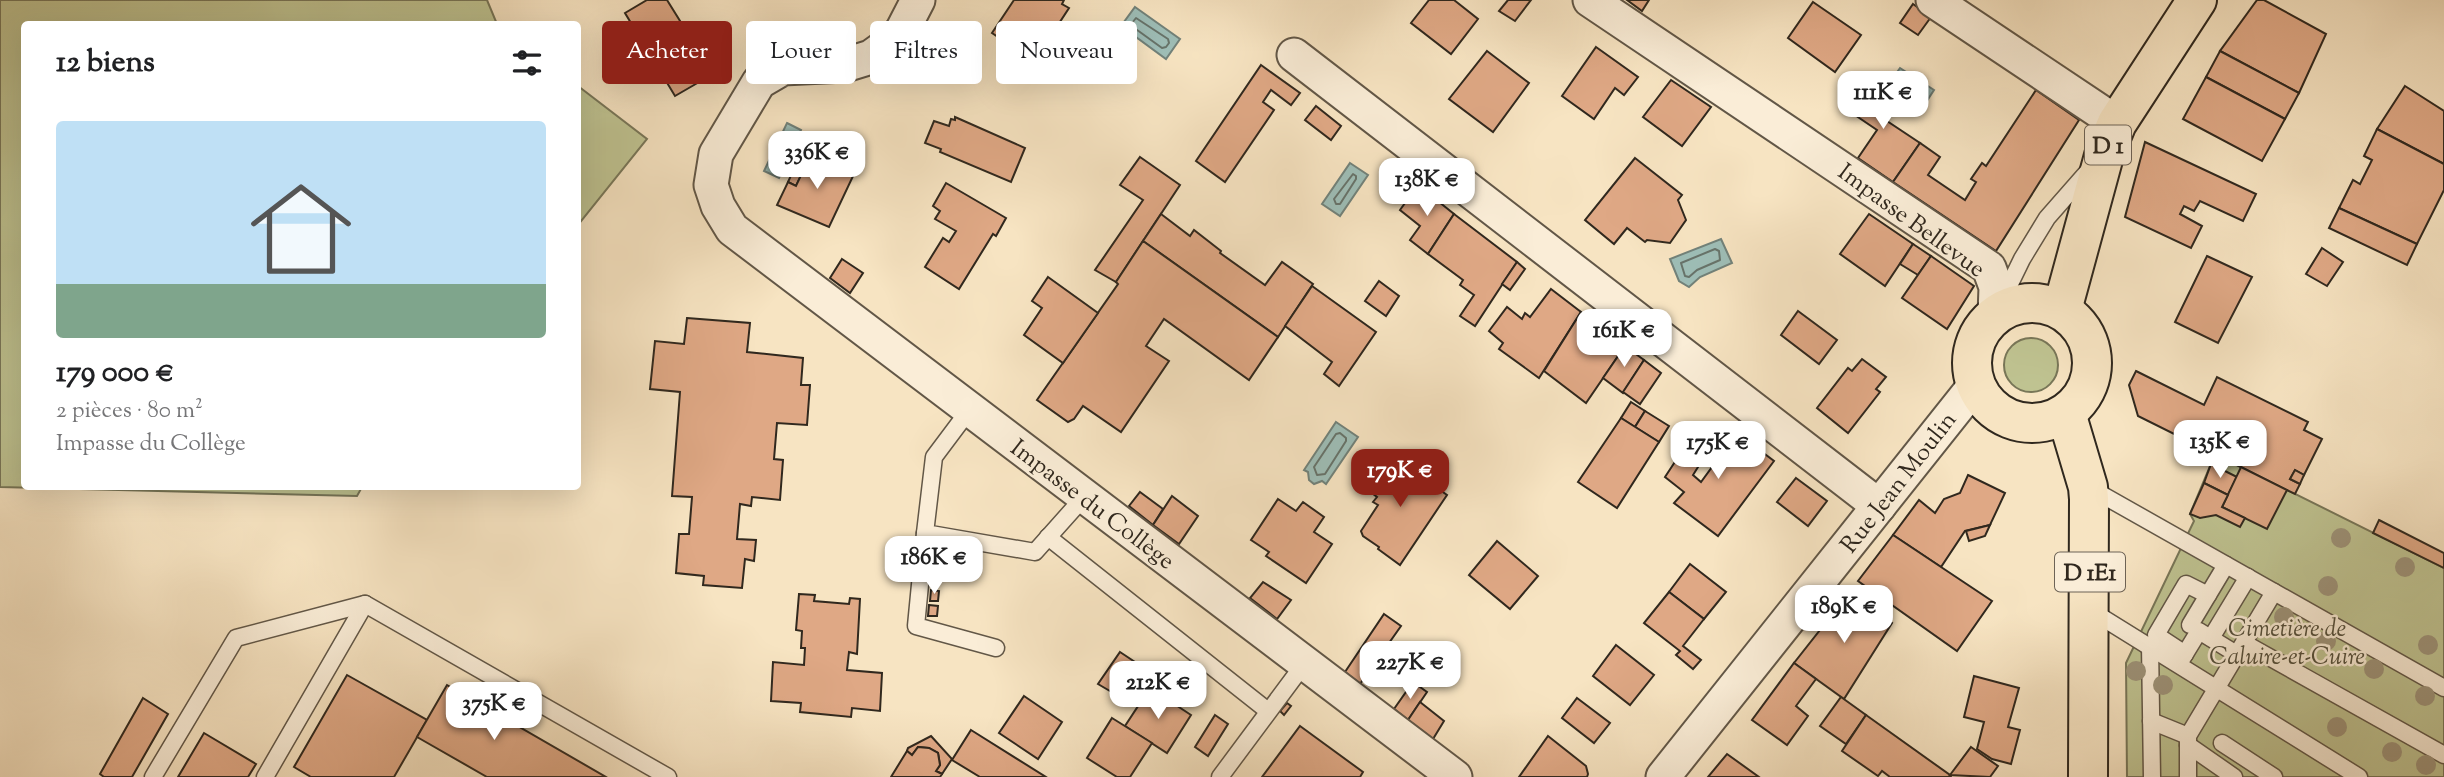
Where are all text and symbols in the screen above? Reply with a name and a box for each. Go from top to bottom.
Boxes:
chip: Acheter [602,21,732,84]
chip: Louer [746,21,856,84]
chip: Filtres [870,21,982,84]
chip: Nouveau [996,21,1137,84]
text: 12 biens [56,42,155,85]
icon: filters [508,44,546,82]
pin: 111K € [1826,72,1940,131]
text: 111K € [1853,77,1913,110]
road number: D 1 [2085,126,2131,164]
pin: 336K € [760,132,874,191]
text: 336K € [784,137,850,170]
street label: Impasse Bellevue [1830,157,1992,287]
pin: 138K € [1370,158,1484,218]
text: 138K € [1395,164,1459,197]
icon: home [238,166,364,292]
pin: 161K € [1567,310,1681,369]
text: 161K € [1593,315,1655,348]
text: 179 000 € [56,352,174,395]
text: 2 pièces · 80 m² [56,395,203,428]
street label: Rue Jean Moulin [1833,405,1966,561]
pin: 135K € [2163,420,2277,480]
pin: 175K € [1661,421,1775,481]
text: 135K € [2190,426,2250,459]
text: 175K € [1687,427,1749,460]
text: Impasse du Collège [56,428,246,461]
street label: Impasse du Collège [1002,432,1181,579]
pin: 179K € [1343,449,1457,509]
text: 179K € [1367,455,1433,488]
pin: 186K € [877,536,991,596]
text: 186K € [901,542,967,575]
road number: D 1E1 [2055,552,2125,592]
pin: 189K € [1787,586,1901,645]
text: 189K € [1811,591,1877,624]
park label: Cimetière de Caluire-et-Cuire [2209,613,2365,675]
pin: 227K € [1353,642,1467,701]
text: 227K € [1376,647,1444,680]
pin: 212K € [1101,662,1215,721]
text: 212K € [1125,667,1191,700]
pin: 375K € [437,682,551,742]
text: 375K € [462,688,526,721]

